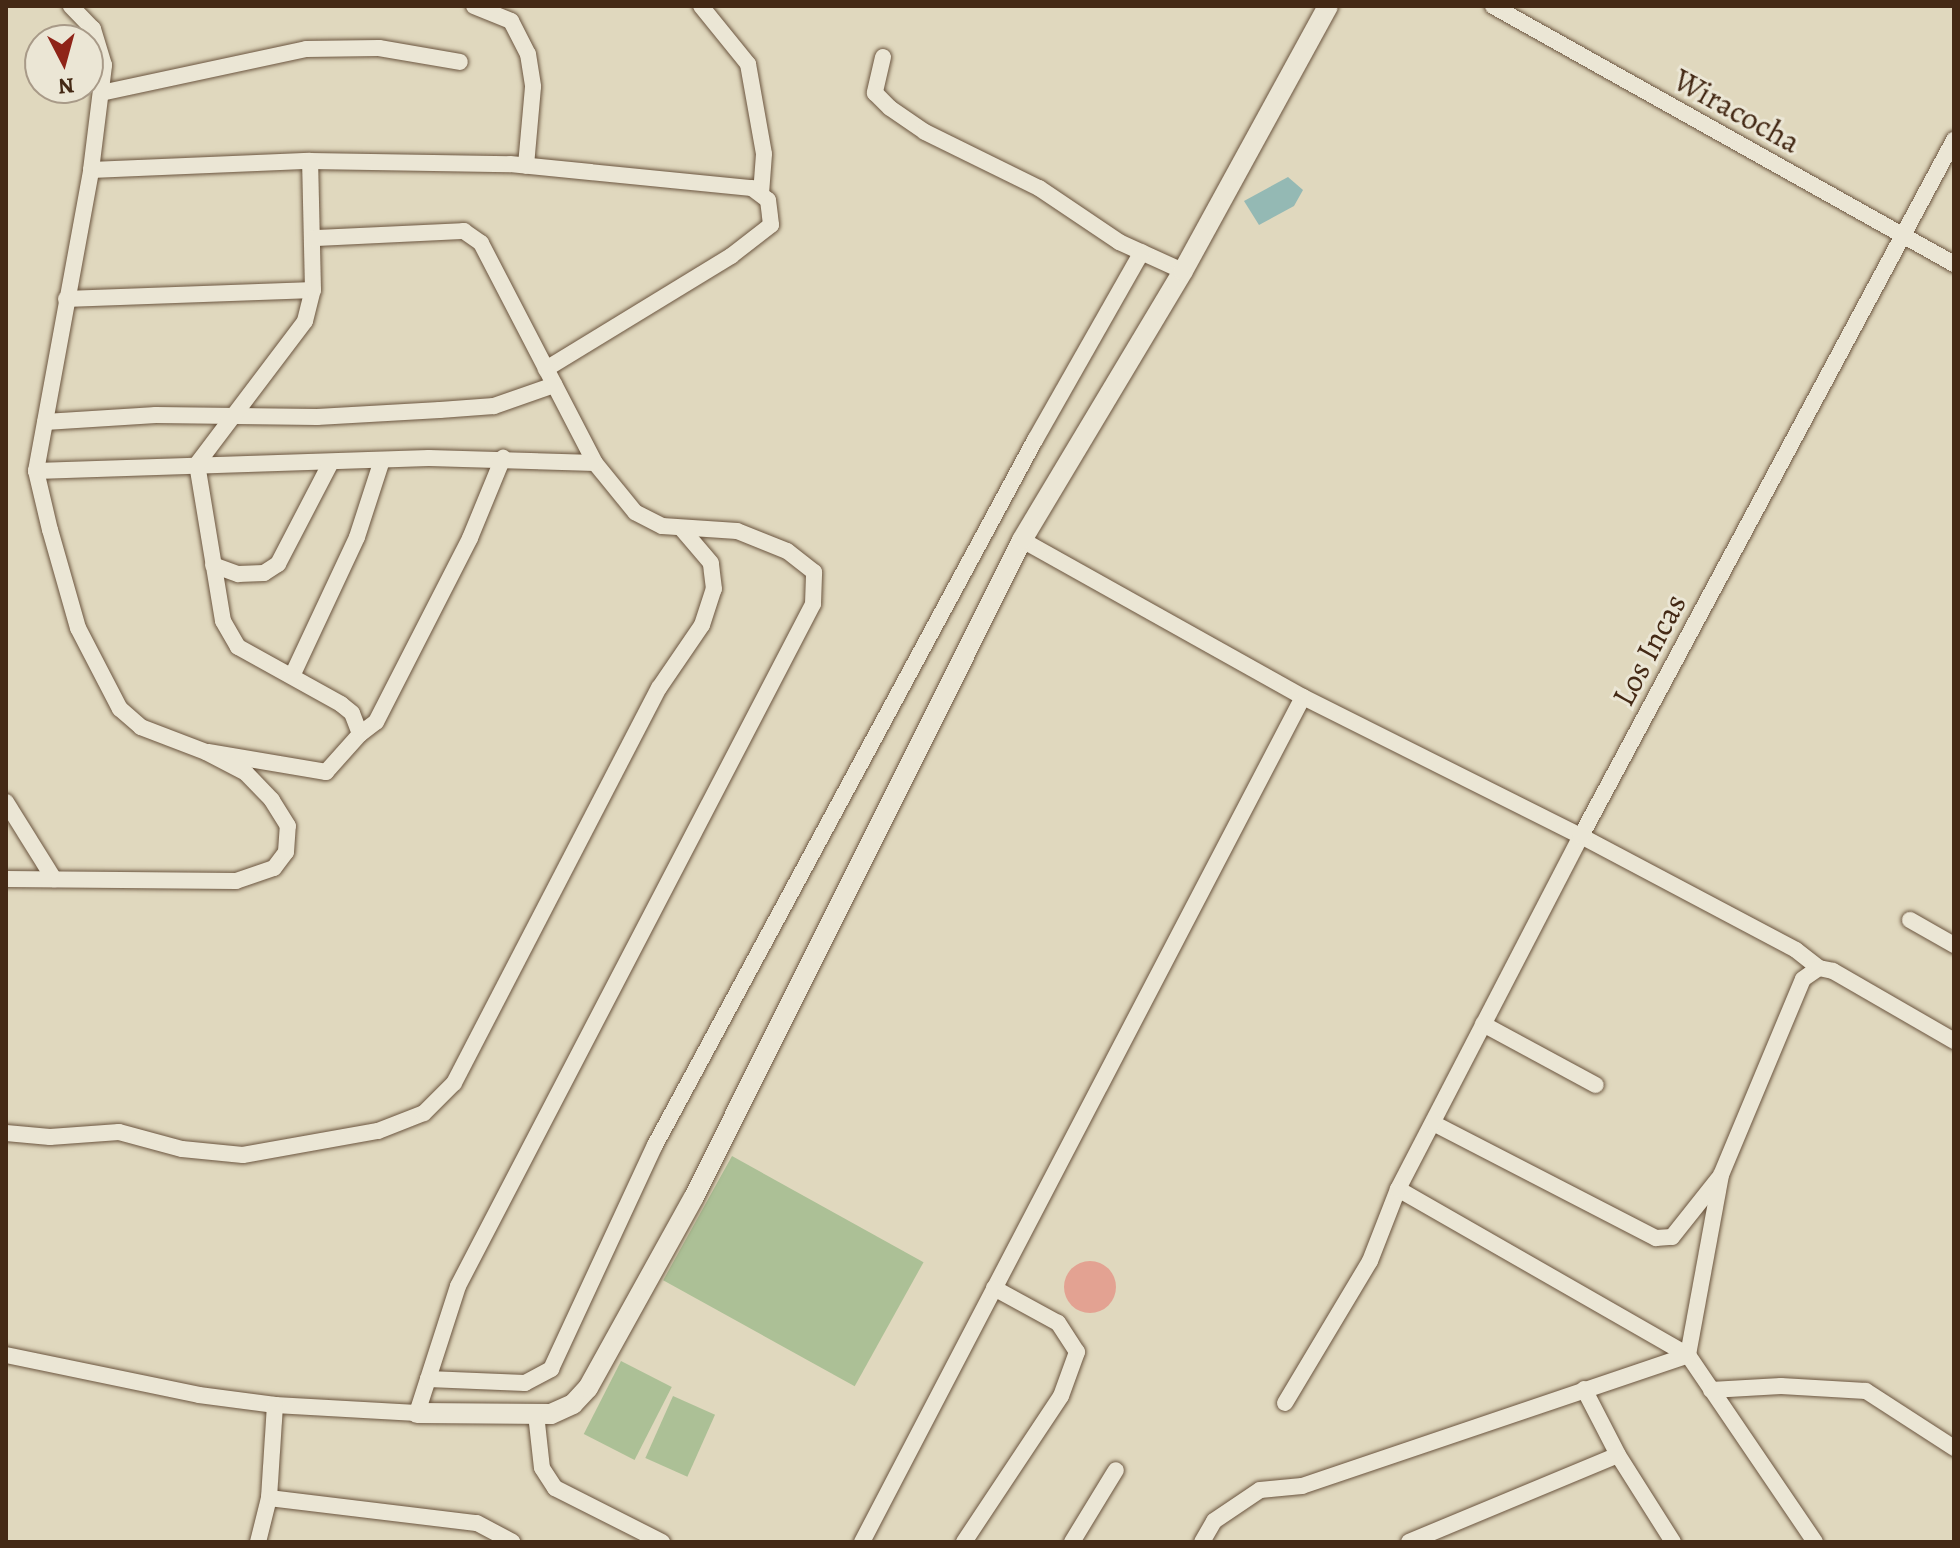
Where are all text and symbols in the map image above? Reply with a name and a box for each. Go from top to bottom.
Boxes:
north arrow [24,24,104,104]
street label: Wiracocha [1667,61,1807,161]
text: N [57,70,76,102]
street label: Los Incas [1604,588,1694,712]

